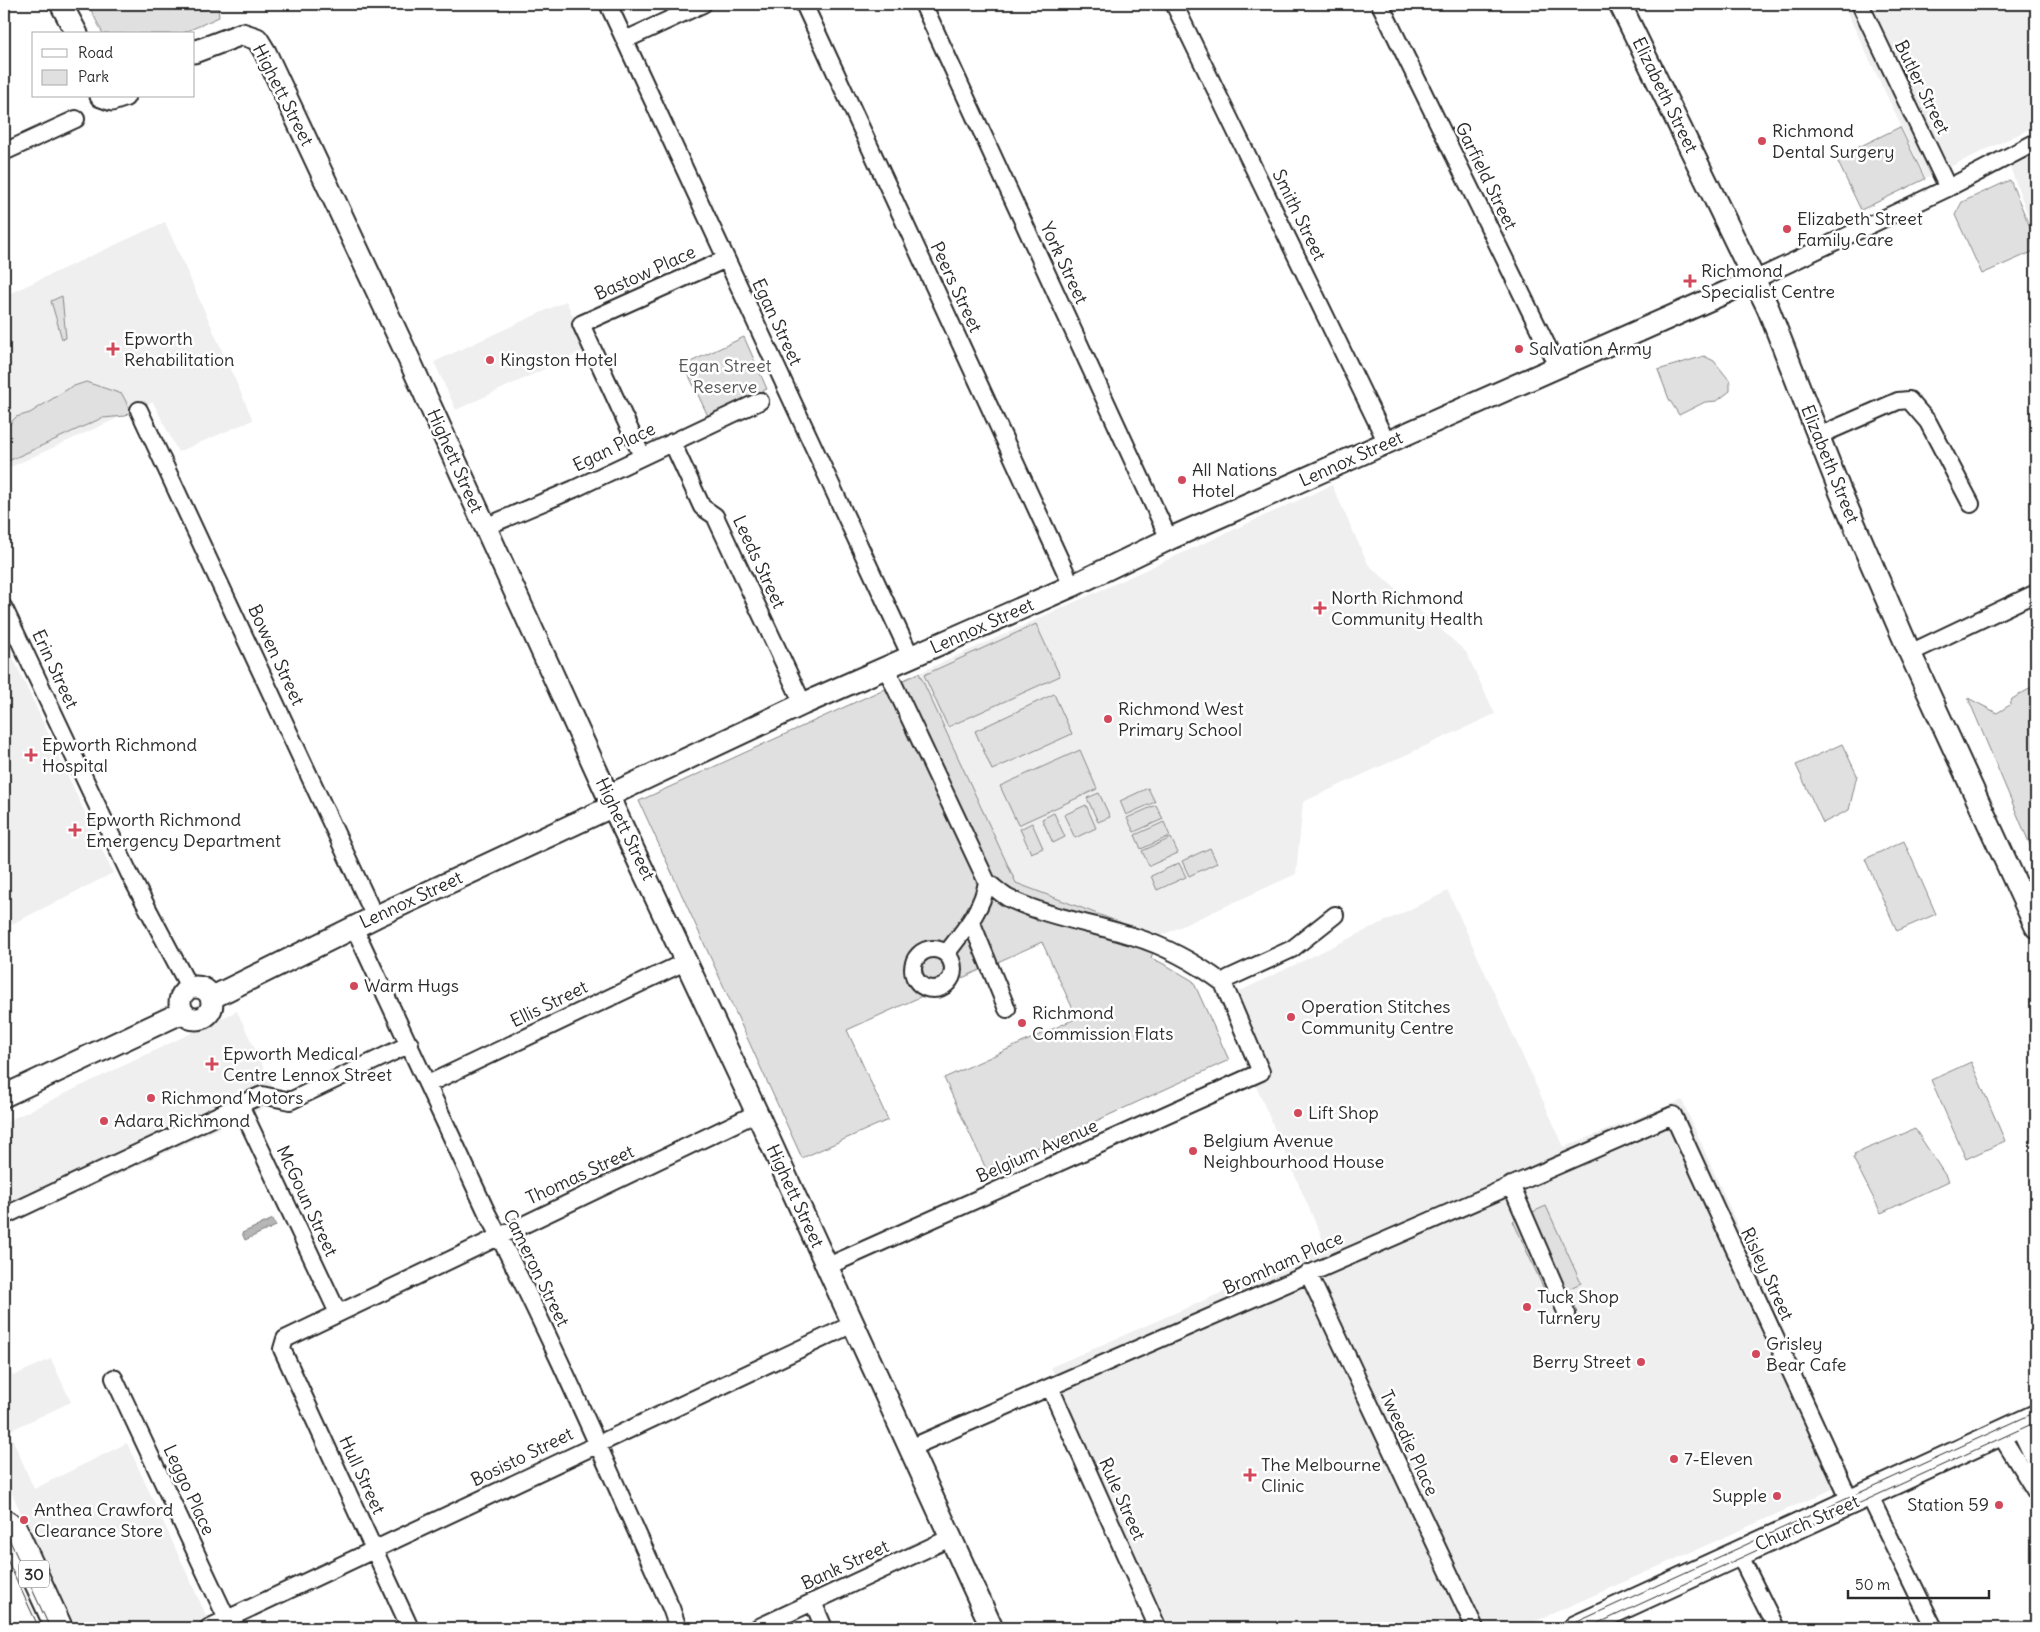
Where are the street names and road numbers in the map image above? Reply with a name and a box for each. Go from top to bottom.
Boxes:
street label: Elizabeth Street [1628,33,1703,156]
street label: Butler Street [1890,36,1955,138]
street label: Highett Street [248,40,319,150]
street label: Garfield Street [1450,118,1522,233]
street label: Smith Street [1267,165,1331,264]
street label: York Street [1035,218,1093,307]
street label: Peers Street [925,238,987,336]
street label: Bastow Place [591,240,699,305]
street label: Egan Street [747,275,808,369]
street label: Elizabeth Street [1796,401,1865,526]
street label: Highett Street [422,405,489,516]
street label: Egan Place [569,417,659,476]
street label: Lennox Street [1296,426,1406,492]
street label: Leeds Street [728,512,791,612]
street label: Lennox Street [927,593,1037,659]
street label: Bowen Street [243,601,310,709]
street label: Erin Street [27,626,84,712]
street label: Highett Street [591,774,660,884]
street label: Lennox Street [356,866,466,933]
street label: Ellis Street [506,975,591,1032]
street label: Belgium Avenue [972,1113,1101,1188]
street label: Thomas Street [522,1140,637,1210]
street label: Highett Street [761,1140,829,1251]
street label: McGoun Street [272,1142,343,1260]
street label: Cameron Street [498,1205,575,1330]
street label: Risley Street [1736,1224,1799,1324]
street label: Bromham Place [1219,1226,1346,1299]
street label: Tweedie Place [1375,1386,1444,1499]
street label: Bosisto Street [467,1422,577,1491]
street label: Hull Street [334,1432,391,1518]
street label: Leggo Place [159,1441,220,1539]
street label: Rule Street [1094,1454,1151,1544]
street label: Church Street [1751,1489,1863,1556]
street label: Bank Street [797,1534,892,1595]
road number: 30 [19,1560,49,1588]

